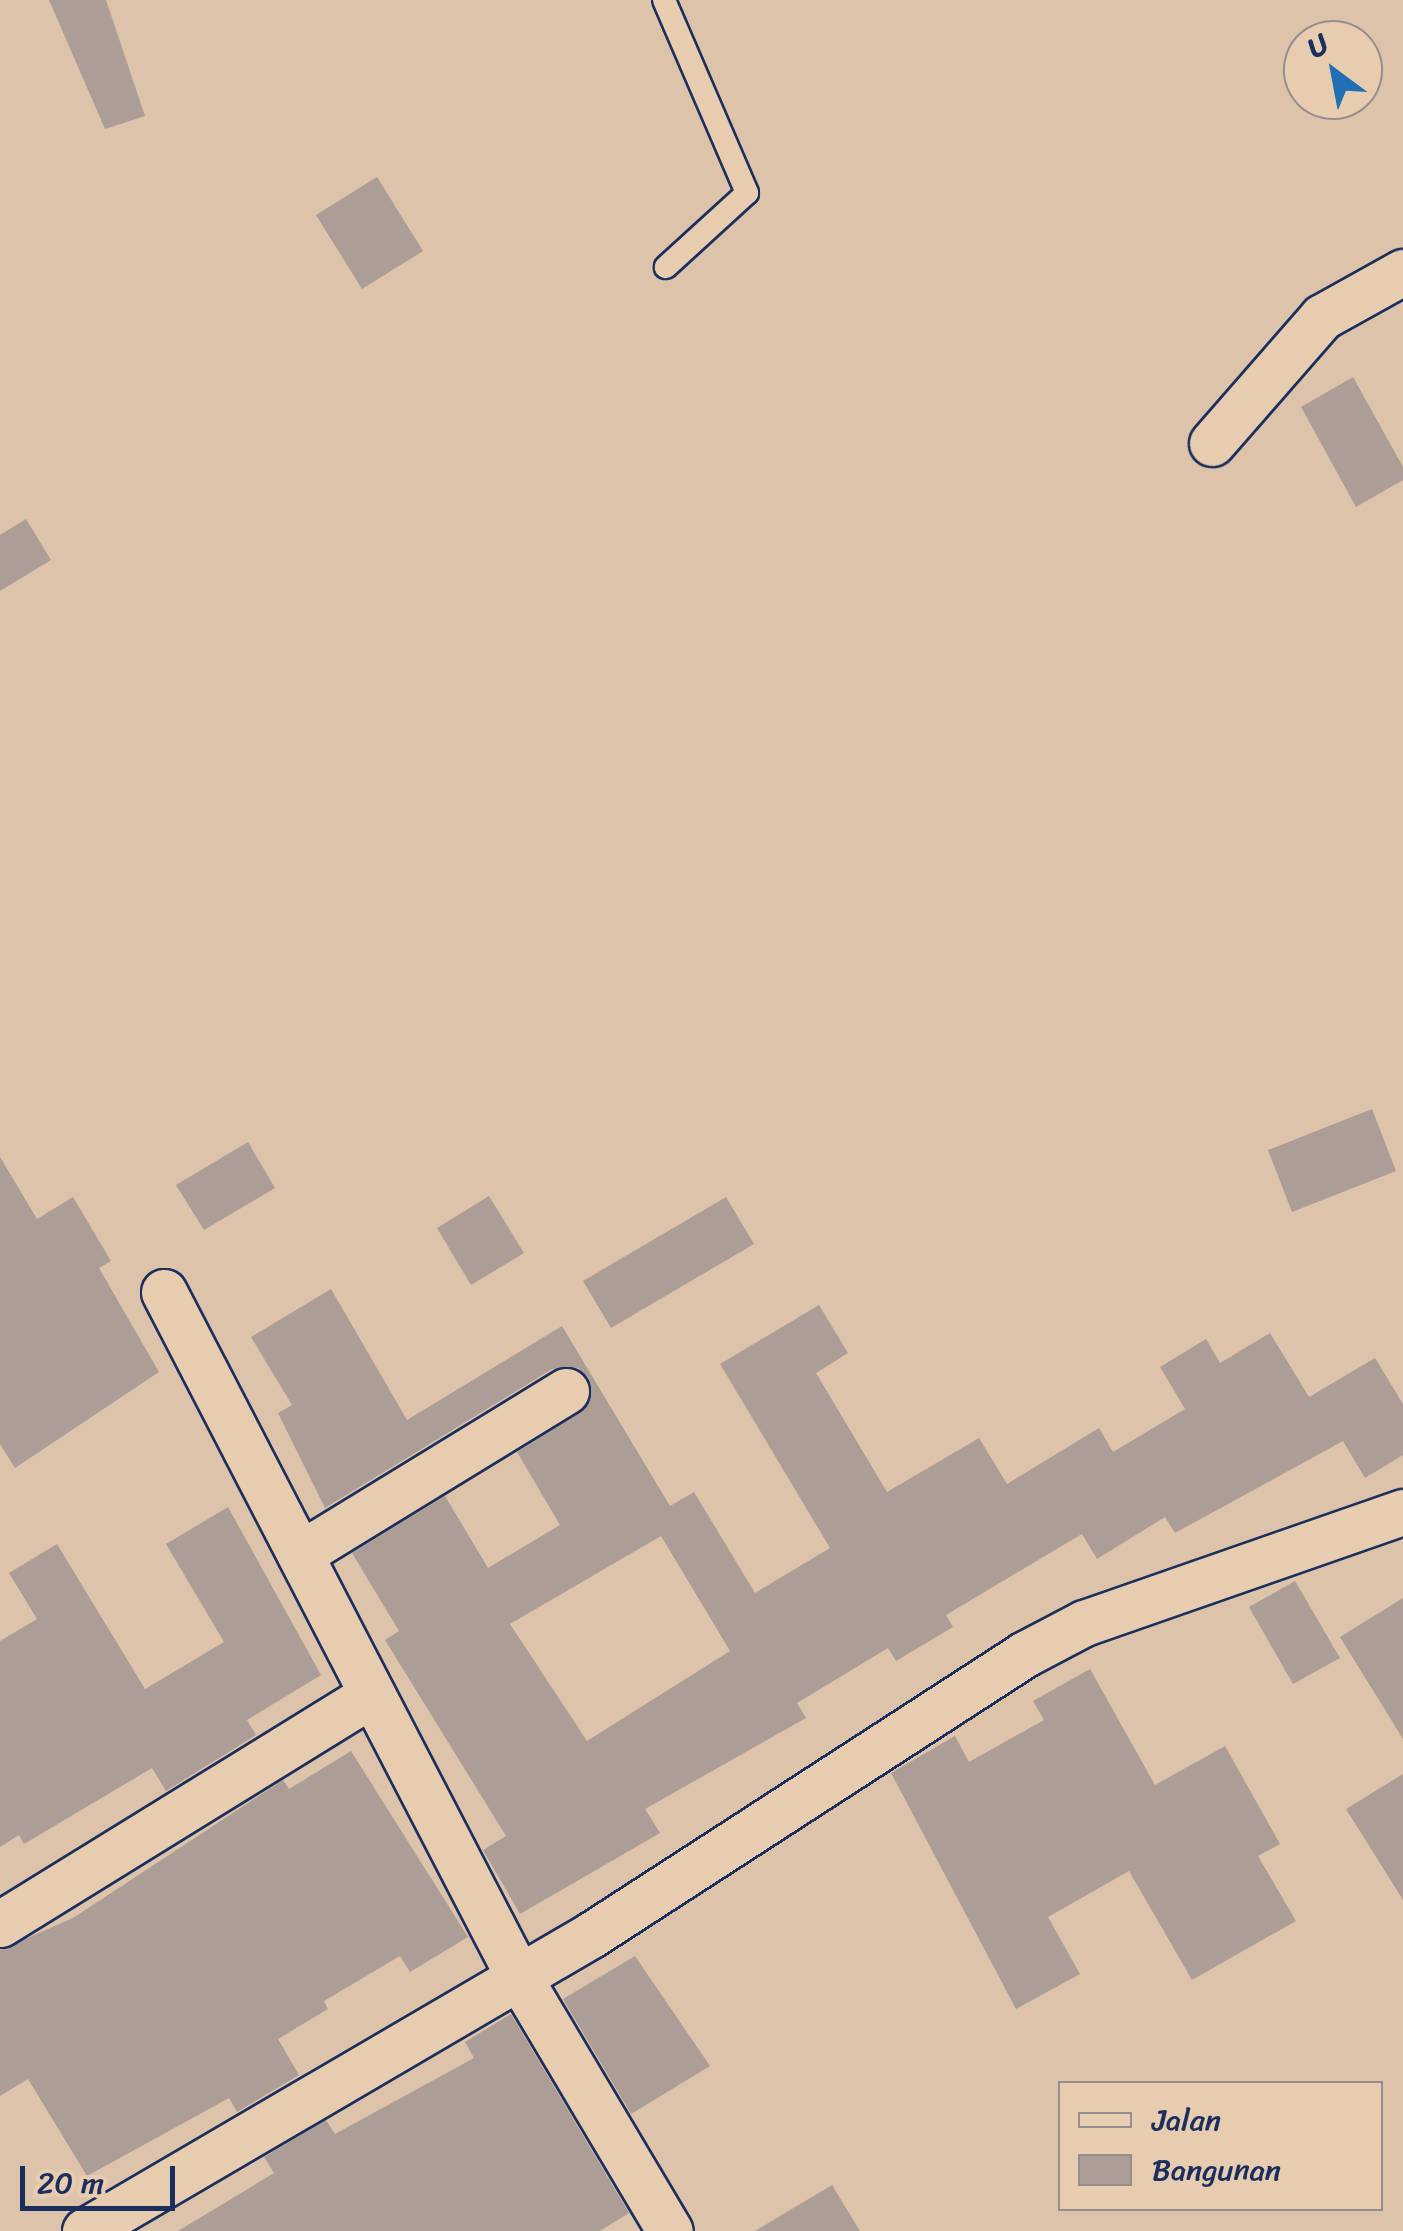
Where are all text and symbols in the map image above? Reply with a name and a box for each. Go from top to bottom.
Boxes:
north arrow [1283,20,1383,120]
text: U [1297,20,1339,72]
legend [1058,2081,1383,2211]
text: Jalan [1152,2093,1221,2147]
text: Bangunan [1152,2143,1281,2197]
scale bar [25,2146,180,2208]
text: 20 m [37,2156,104,2210]

